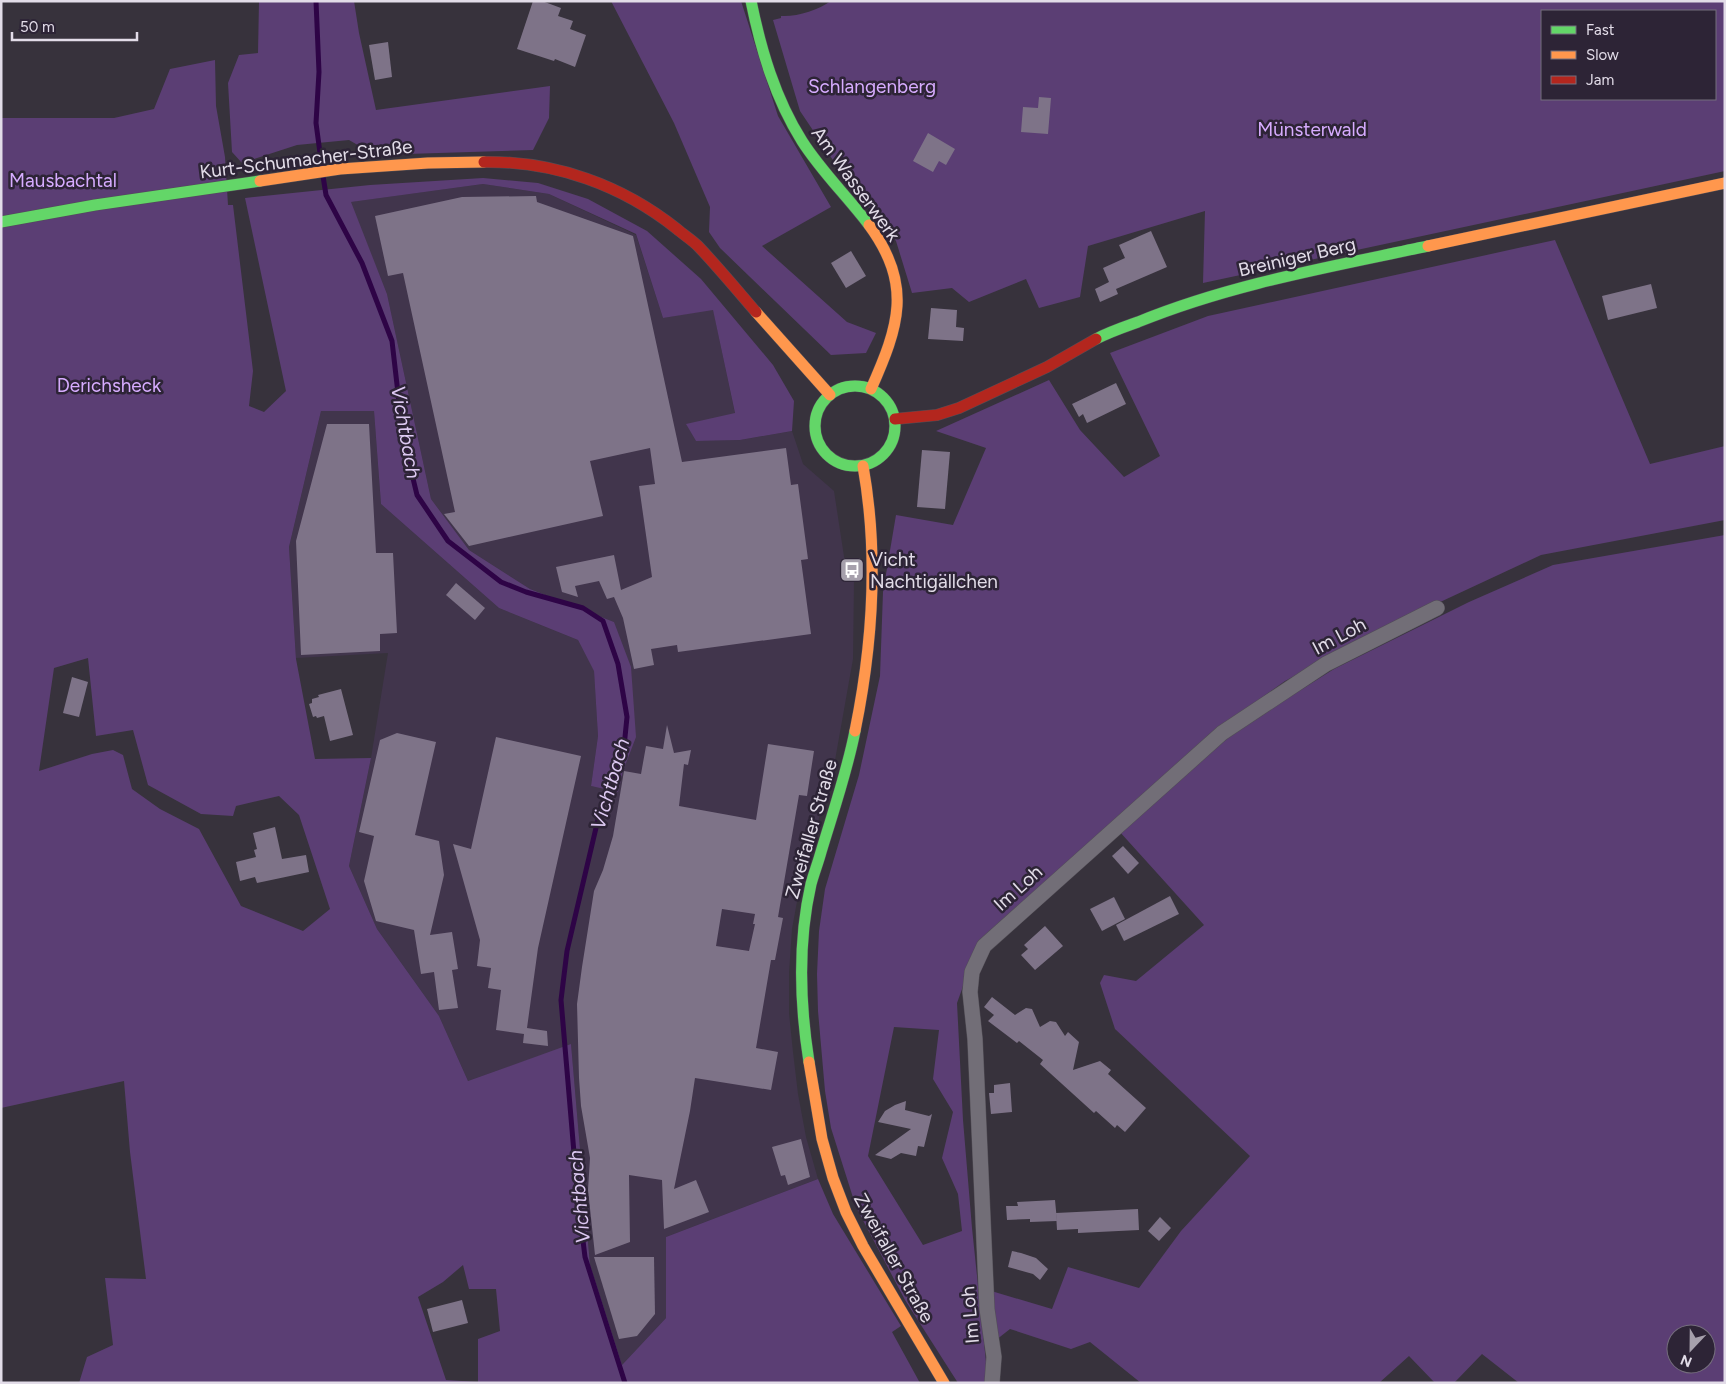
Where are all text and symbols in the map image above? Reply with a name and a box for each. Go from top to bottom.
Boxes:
scale bar [12,10,138,42]
legend [1541,10,1716,100]
text: 50 m [20,18,55,36]
text: Fast [1586,21,1615,39]
text: Slow [1586,46,1619,64]
text: Jam [1586,71,1614,89]
park label: Schlangenberg [808,75,936,98]
park label: Münsterwald [1257,118,1367,141]
street label: Am Wasserwerk [807,122,906,246]
street label: Kurt-Schumacher-Straße [198,135,414,183]
park label: Mausbachtal [9,169,117,192]
street label: Breiniger Berg [1236,232,1358,282]
park label: Derichsheck [57,374,162,397]
water label: Vichtbach [386,384,426,480]
place label: Vicht Nachtigällchen [870,548,998,593]
bus stop icon: Vicht Nachtigällchen [839,557,865,583]
street label: Im Loh [1308,612,1370,660]
water label: Vichtbach [586,736,634,832]
street label: Zweifaller Straße [780,757,842,901]
street label: Im Loh [989,860,1047,916]
water label: Vichtbach [563,1149,595,1245]
street label: Zweifaller Straße [849,1189,939,1327]
street label: Im Loh [956,1285,984,1345]
north arrow [1666,1324,1716,1374]
text: N [1678,1351,1695,1370]

